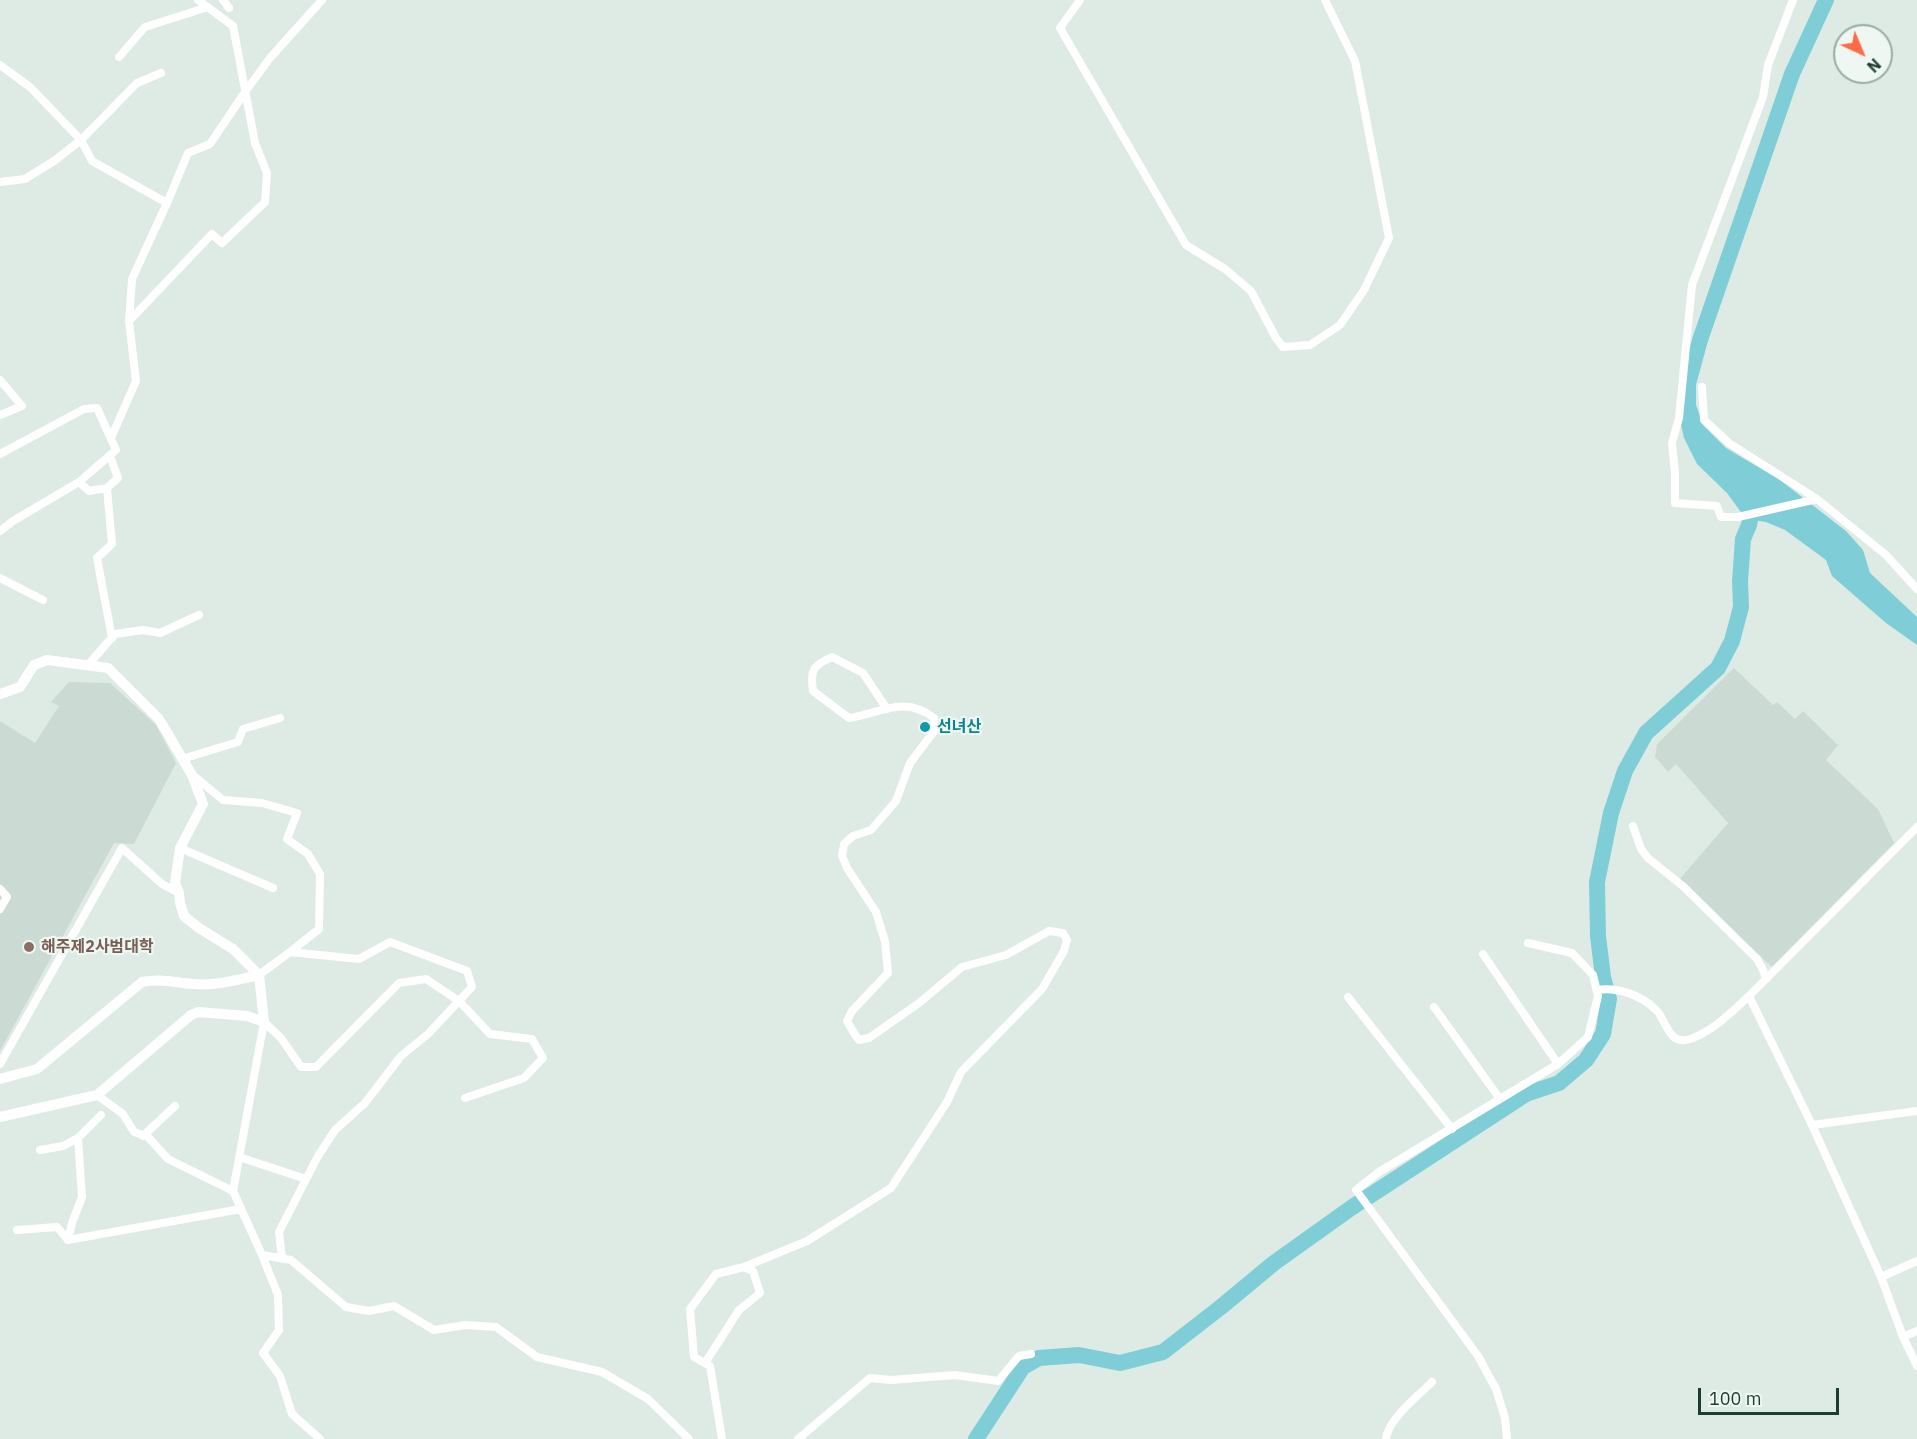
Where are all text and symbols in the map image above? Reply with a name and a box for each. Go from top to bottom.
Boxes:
north arrow [1833,24,1893,84]
text: N [1863,54,1885,77]
place label: 선녀산 [937,717,981,737]
marker: 선녀산 [918,720,932,734]
place label: 해주제2사범대학 [41,937,154,957]
marker: 해주제2사범대학 [22,940,36,954]
scale bar [1701,1376,1842,1414]
text: 100 m [1709,1387,1761,1410]

